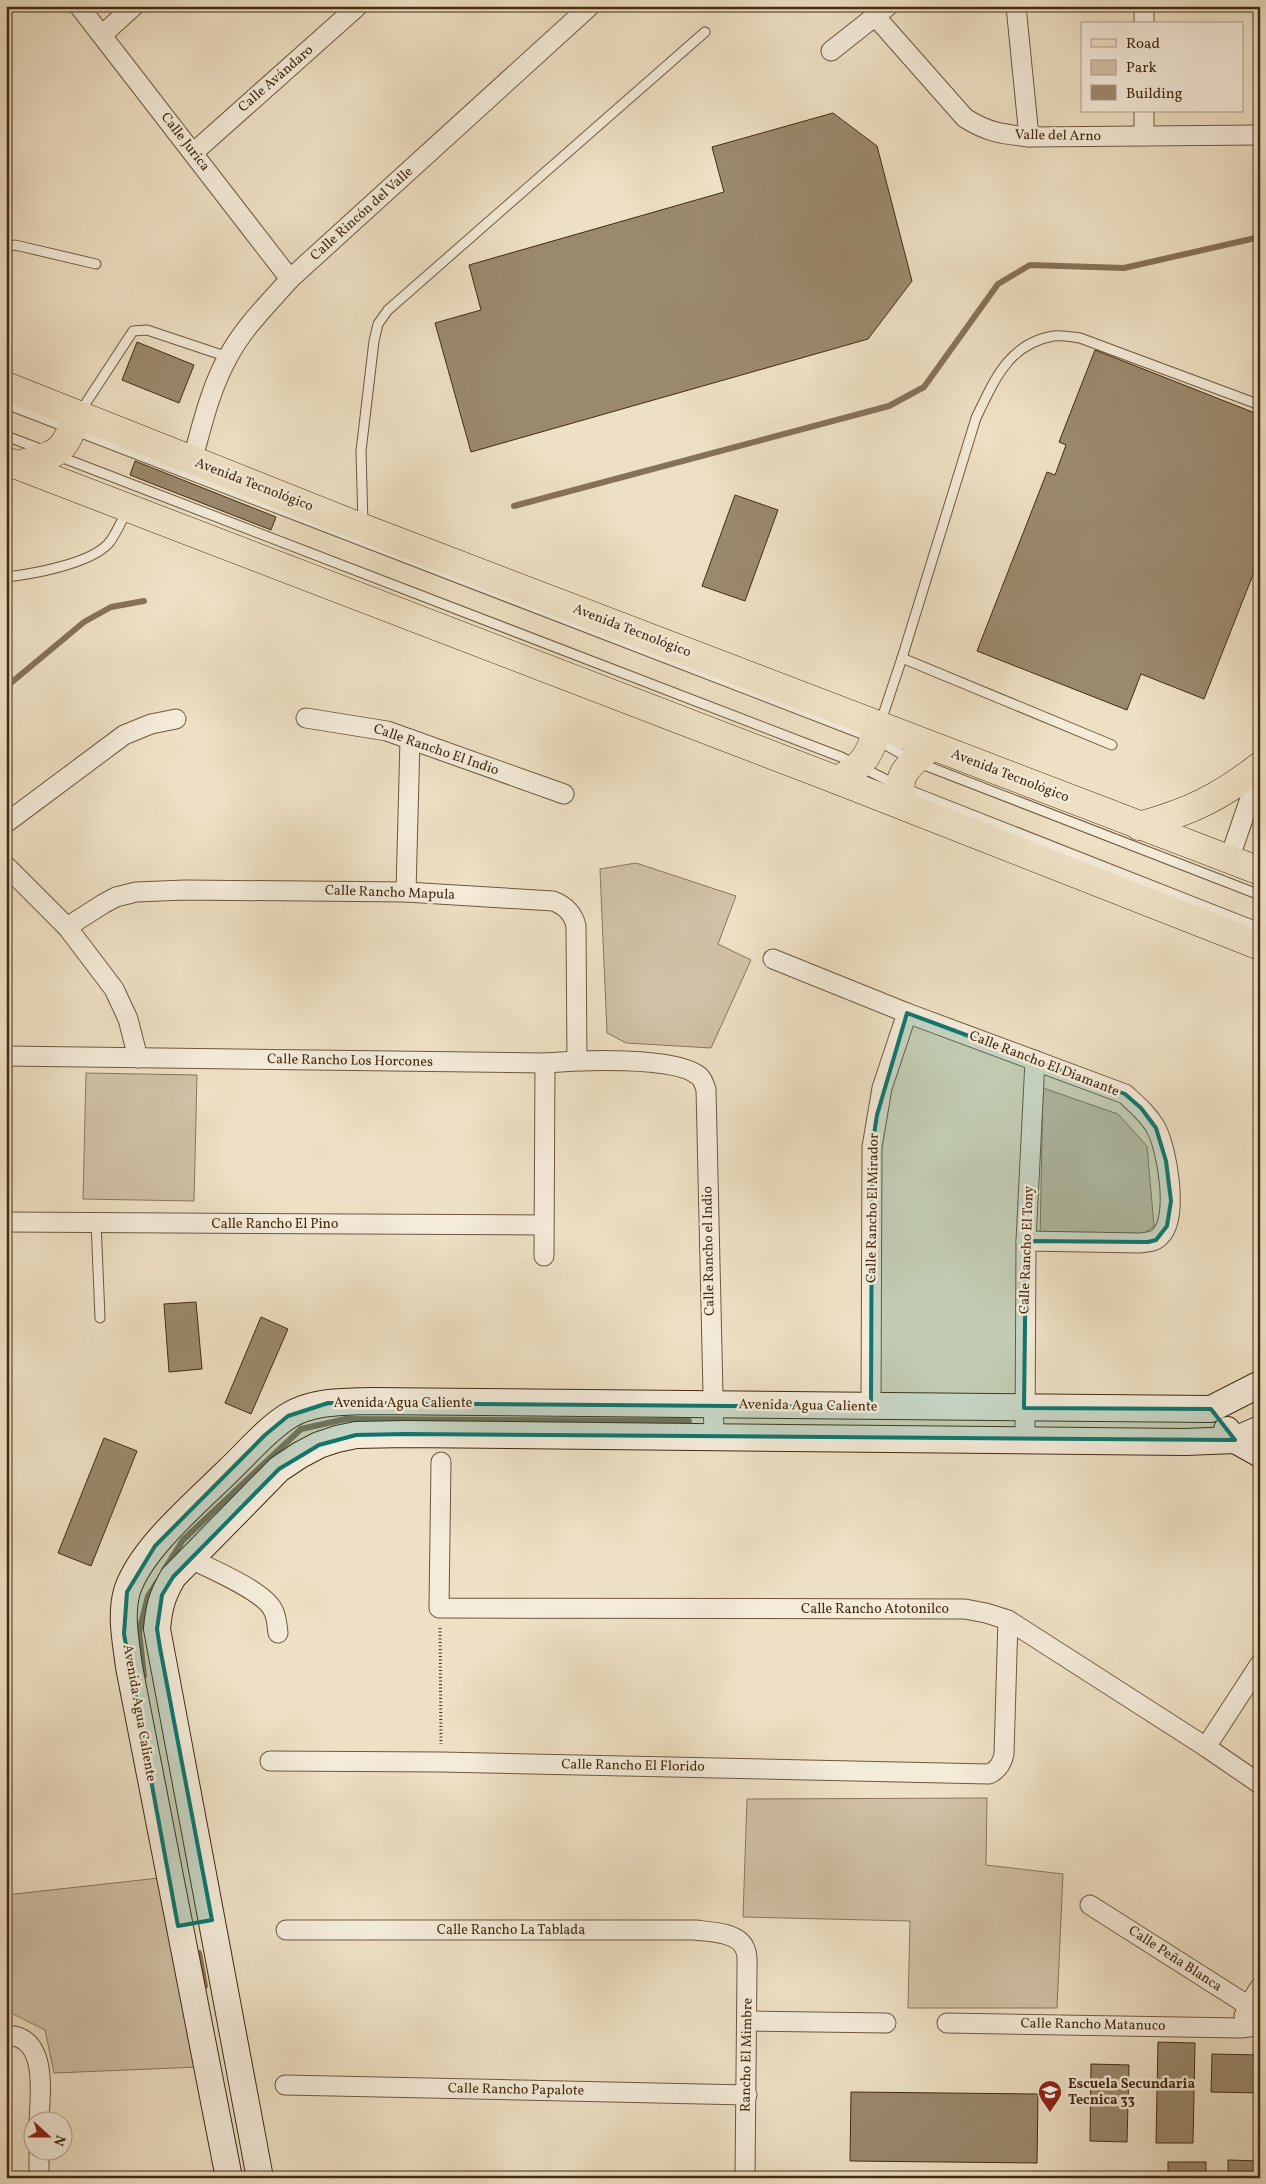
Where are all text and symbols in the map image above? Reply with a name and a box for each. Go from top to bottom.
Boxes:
legend [1081,22,1244,112]
text: Road [1126,34,1160,55]
street label: Calle Avándaro [234,41,318,117]
text: Park [1126,58,1157,79]
text: Building [1126,84,1183,105]
street label: Calle Jurica [156,109,214,175]
street label: Valle del Arno [1015,126,1101,146]
street label: Calle Rincón del Valle [306,162,418,265]
street label: Avenida Tecnológico [192,454,316,516]
street label: Avenida Tecnológico [570,600,694,662]
street label: Calle Rancho El Indio [371,720,501,780]
street label: Avenida Tecnológico [948,745,1072,807]
street label: Calle Rancho Mapula [324,881,456,905]
street label: Calle Rancho El Diamante [966,1027,1122,1102]
street label: Calle Rancho Los Horcones [267,1050,433,1072]
street label: Calle Rancho El Mirador [862,1133,884,1283]
street label: Calle Rancho El Tony [1015,1185,1039,1314]
street label: Calle Rancho el Indio [698,1186,720,1316]
street label: Calle Rancho El Pino [212,1215,338,1234]
street label: Avenida Agua Caliente [334,1394,473,1413]
street label: Avenida Agua Caliente [738,1395,878,1417]
street label: Calle Rancho Atotonilco [801,1600,949,1619]
street label: Avenida Agua Caliente [118,1643,160,1783]
street label: Calle Rancho El Florido [561,1755,705,1777]
street label: Calle Rancho La Tablada [437,1921,585,1940]
street label: Calle Peña Blanca [1125,1922,1225,1996]
street label: Rancho El Mimbre [737,1997,758,2112]
street label: Calle Rancho Matanuco [1020,2014,1166,2036]
place label: Escuela Secundaria Tecnica 33 [1068,2075,1195,2110]
street label: Calle Rancho Papalote [448,2079,585,2101]
school or university icon: Escuela Secundaria Tecnica 33 [1037,2079,1063,2113]
north arrow [22,2112,72,2162]
text: N [48,2132,69,2148]

